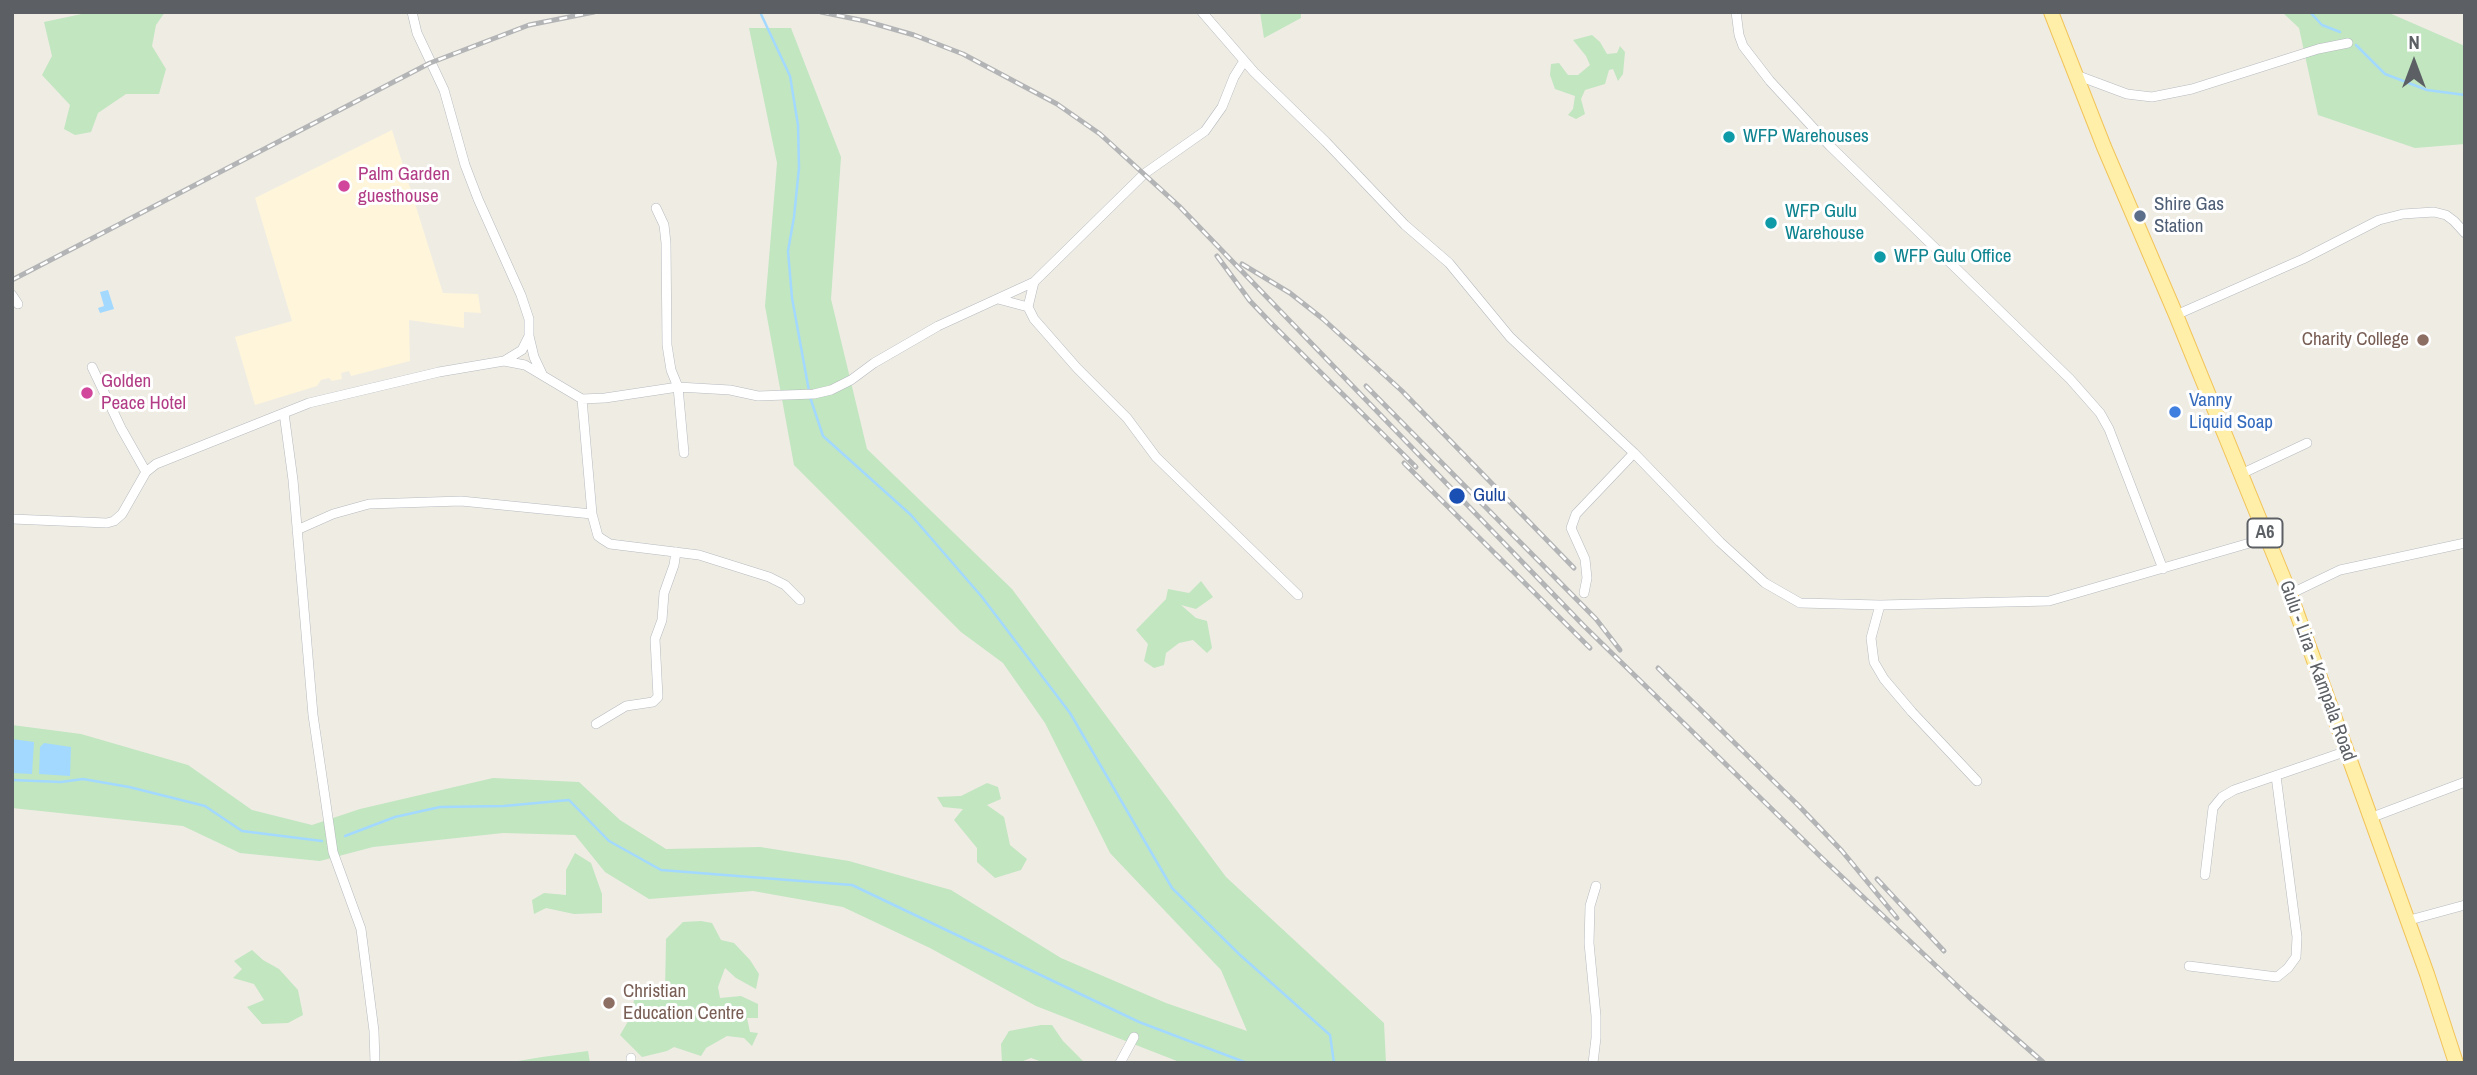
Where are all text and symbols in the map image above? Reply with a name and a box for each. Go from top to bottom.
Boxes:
north arrow [2379,28,2449,98]
text: N [2408,29,2420,55]
place label: WFP Warehouses [1743,126,1869,148]
marker: WFP Warehouses [1721,129,1737,145]
place label: Palm Garden guesthouse [358,164,450,208]
marker: Palm Garden guesthouse [336,178,352,194]
place label: Shire Gas Station [2154,194,2224,238]
place label: WFP Gulu Warehouse [1785,201,1864,245]
marker: Shire Gas Station [2132,208,2148,224]
marker: WFP Gulu Warehouse [1763,215,1779,231]
place label: WFP Gulu Office [1894,246,2011,268]
marker: WFP Gulu Office [1872,249,1888,265]
place label: Charity College [2302,329,2409,351]
marker: Charity College [2415,332,2431,348]
place label: Golden Peace Hotel [101,371,186,415]
marker: Golden Peace Hotel [79,385,95,401]
place label: Vanny Liquid Soap [2189,390,2273,434]
marker: Vanny Liquid Soap [2167,404,2183,420]
place label: Gulu [1473,485,1506,507]
marker: Gulu [1447,486,1467,506]
road number: A6 [2248,518,2282,548]
street label: Gulu - Lira - Kampala Road [2274,578,2360,764]
place label: Christian Education Centre [623,981,744,1025]
marker: Christian Education Centre [601,995,617,1011]

